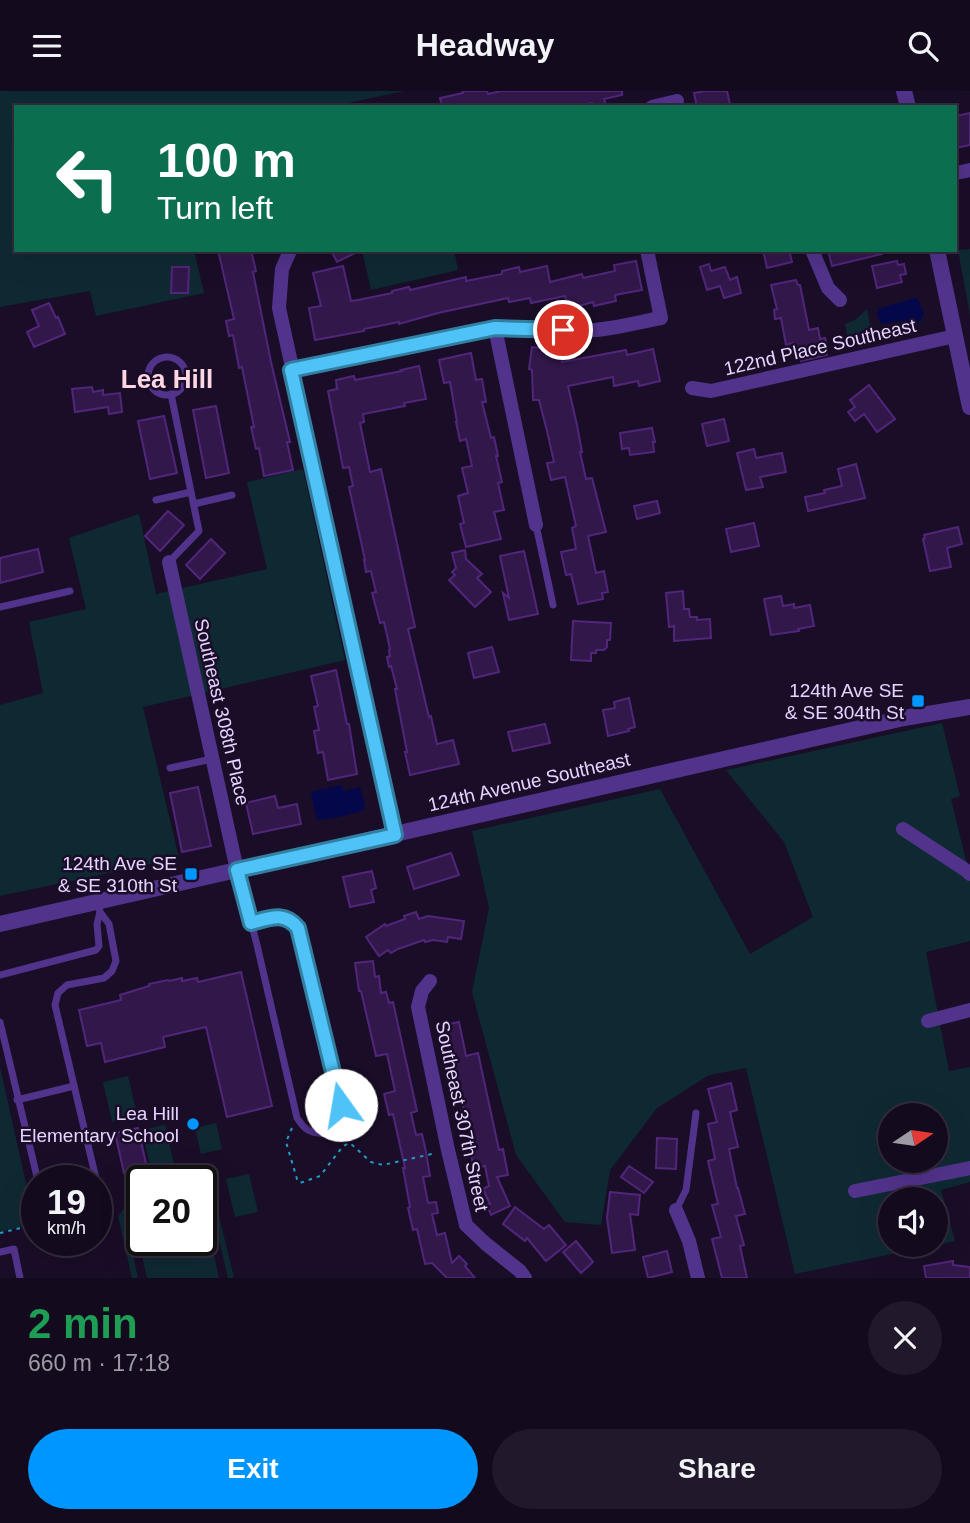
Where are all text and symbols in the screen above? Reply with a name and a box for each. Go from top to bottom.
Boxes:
icon: menu [28,27,66,65]
text: Headway [416,27,554,63]
icon: search [904,27,942,65]
icon: left [42,133,133,224]
text: 100 m [157,133,296,187]
text: Turn left [157,190,273,226]
pin [533,300,593,360]
icon: arrive [544,311,582,349]
street label: 122nd Place Southeast [722,315,919,379]
district label: Lea Hill [121,364,213,394]
street label: Southeast 308th Place [190,616,254,808]
place label: 124th Ave SE & SE 304th St [785,680,905,723]
marker: 124th Ave SE & SE 304th St [910,693,926,709]
street label: 124th Avenue Southeast [426,748,633,815]
place label: 124th Ave SE & SE 310th St [58,853,178,896]
marker: 124th Ave SE & SE 310th St [183,866,199,882]
street label: Southeast 307th Street [432,1019,493,1214]
position arrow [304,1068,378,1142]
place label: Lea Hill Elementary School [20,1103,179,1146]
north arrow [878,1103,948,1173]
map controls [878,1103,948,1257]
marker: Lea Hill Elementary School [185,1116,201,1132]
speed limit sign: 20 [126,1165,217,1256]
text: 19 [47,1182,86,1221]
button: sound [878,1187,948,1257]
text: km/h [47,1218,86,1238]
text: 2 min [28,1300,138,1347]
button: close [868,1301,942,1375]
text: 660 m · 17:18 [28,1350,170,1376]
button: Exit [28,1429,478,1509]
button: Share [492,1429,942,1509]

